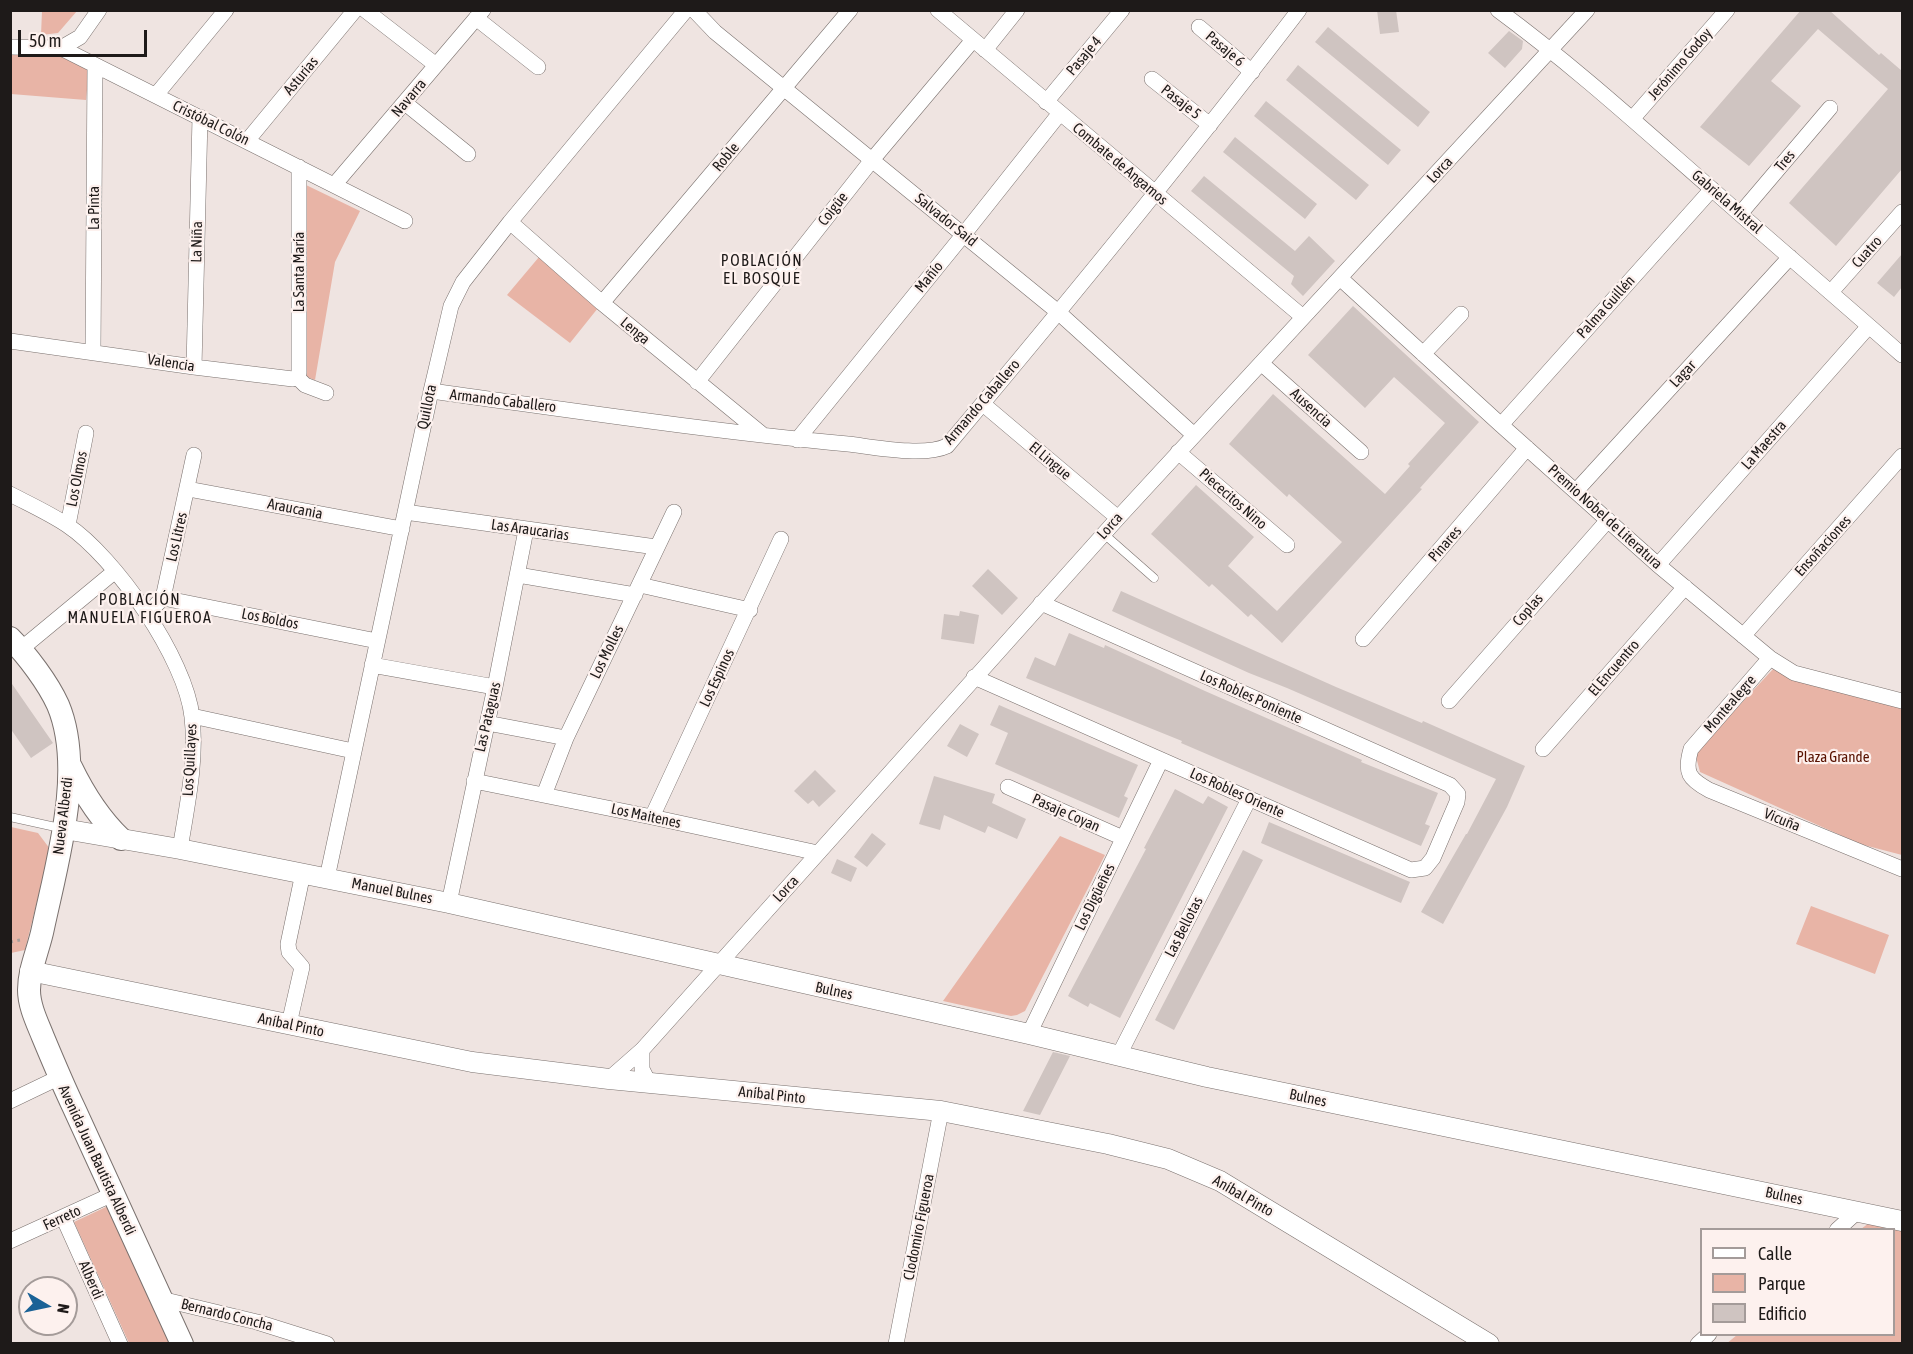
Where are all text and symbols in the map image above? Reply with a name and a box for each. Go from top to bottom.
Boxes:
scale bar [21,18,150,56]
street label: Jerónimo Godoy [1644,25,1716,103]
street label: Pasaje 6 [1202,27,1248,71]
text: 50 m [29,30,61,51]
street label: Pasaje 4 [1062,33,1106,79]
street label: Asturias [280,53,322,99]
street label: Navarra [388,75,430,121]
street label: Pasaje 5 [1157,81,1205,123]
street label: Cristóbal Colón [170,97,252,149]
street label: Combate de Angamos [1069,119,1171,209]
street label: Roble [709,139,743,175]
street label: Tres [1771,147,1799,175]
street label: Lorca [1423,153,1457,187]
street label: Gabriela Mistral [1688,166,1766,238]
street label: La Pinta [85,186,103,230]
street label: Coigüe [814,189,852,229]
street label: Salvador Said [911,190,981,250]
street label: La Niña [188,221,206,263]
street label: La Santa María [290,232,308,312]
street label: Cuatro [1848,232,1886,272]
district label: POBLACIÓN EL BOSQUE [721,251,803,289]
street label: Mañío [911,258,947,296]
street label: Palma Guillén [1573,272,1639,342]
street label: Lenga [617,313,653,349]
street label: Valencia [146,350,196,376]
street label: Armando Caballero [940,356,1024,448]
street label: Lagar [1666,357,1700,391]
street label: Quillota [413,383,441,431]
street label: Ausencia [1286,385,1336,431]
street label: Armando Caballero [449,386,557,416]
street label: La Maestra [1738,417,1790,473]
street label: El Lingue [1025,438,1075,484]
street label: Los Olmos [63,450,91,508]
street label: Premio Nobel de Literatura [1544,461,1666,573]
street label: Piececitos Nino [1196,465,1270,533]
street label: Araucania [266,495,324,523]
street label: Lorca [1093,509,1127,543]
street label: Los Litres [163,510,191,564]
street label: Ensoñaciones [1791,512,1855,580]
street label: Las Araucarias [490,516,570,544]
street label: Pinares [1425,523,1465,565]
district label: POBLACIÓN MANUELA FIGUEROA [68,590,212,628]
street label: Coplas [1509,590,1547,630]
street label: Los Boldos [240,605,300,633]
street label: Los Molles [586,622,628,682]
street label: El Encuentro [1585,636,1643,700]
street label: Los Espinos [696,646,738,710]
street label: Los Robles Poniente [1197,666,1305,728]
street label: Montealegre [1700,671,1760,737]
street label: Las Pataguas [471,680,505,754]
street label: Los Quillayes [179,723,201,797]
park label: Plaza Grande [1797,748,1869,766]
street label: Los Robles Oriente [1187,764,1287,822]
street label: Nueva Alberdi [49,776,77,856]
street label: Pasaje Coyan [1029,790,1103,836]
street label: Los Maitenes [609,800,683,832]
street label: Vicuña [1761,805,1803,835]
street label: Los Digüeñes [1071,861,1119,933]
street label: Lorca [769,872,803,906]
street label: Manuel Bulnes [350,874,434,908]
street label: Las Bellotas [1161,894,1207,960]
street label: Bulnes [814,978,854,1004]
street label: Aníbal Pinto [256,1009,326,1041]
street label: Avenida Juan Bautista Alberdi [54,1082,140,1238]
street label: Aníbal Pinto [738,1083,806,1107]
street label: Bulnes [1288,1085,1328,1111]
street label: Aníbal Pinto [1209,1171,1277,1221]
street label: Clodomiro Figueroa [900,1172,938,1282]
street label: Bulnes [1764,1183,1804,1209]
street label: Ferreto [40,1202,84,1234]
legend [1700,1228,1895,1336]
text: Calle [1758,1243,1792,1264]
street label: Alberdi [75,1258,107,1302]
text: Parque [1758,1273,1806,1294]
north arrow [18,1276,78,1336]
street label: Bernardo Concha [179,1295,275,1335]
text: N [54,1302,73,1315]
text: Edificio [1758,1303,1807,1324]

